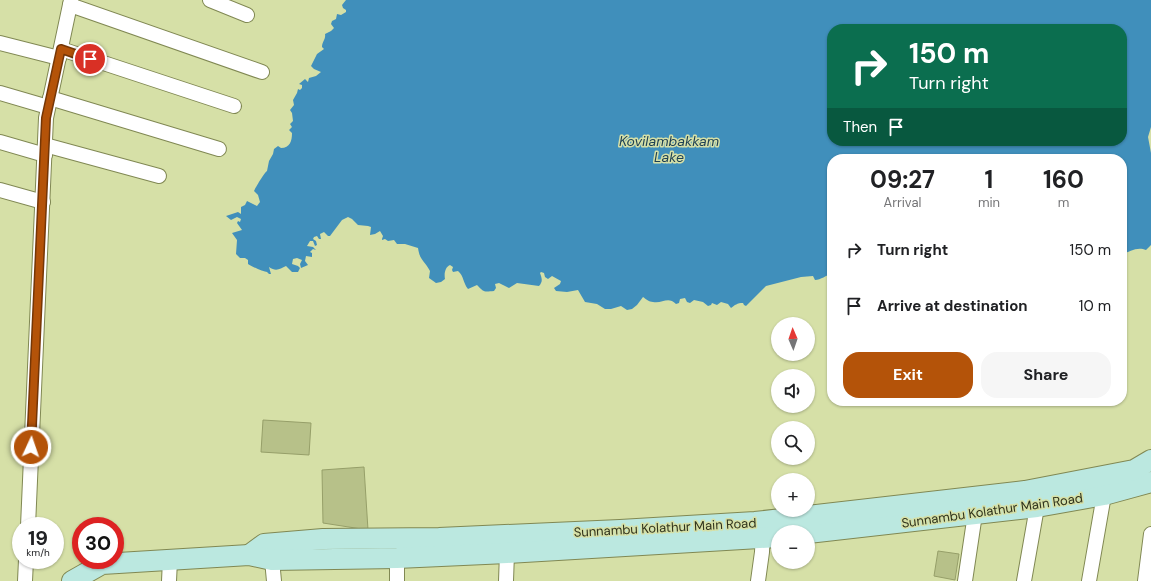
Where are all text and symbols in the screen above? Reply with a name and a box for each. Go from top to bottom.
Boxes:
text: 150 m [909,35,989,72]
icon: right [843,40,895,92]
pin [73,42,107,76]
icon: arrive [79,48,101,70]
text: Turn right [909,71,989,95]
icon: arrive [885,116,907,138]
text: Then [843,117,877,137]
water label: Kovilambakkam Lake [619,132,719,166]
text: 09:27 [870,164,935,195]
text: 1 [985,164,993,195]
text: 160 [1043,164,1084,195]
text: Arrival [884,194,921,211]
text: min [978,194,1000,211]
text: m [1058,194,1069,211]
icon: right [843,239,865,261]
text: Turn right [877,240,948,260]
text: 150 m [1070,240,1111,260]
icon: arrive [843,295,865,317]
text: Arrive at destination [877,296,1028,316]
text: 10 m [1079,296,1111,316]
north arrow [771,317,815,361]
map controls [771,317,815,569]
button: Exit [843,352,973,398]
button: Share [981,352,1111,398]
button: sound [771,369,815,413]
button: search [771,421,815,465]
position arrow [10,426,52,468]
button: + [771,473,815,517]
street label: Sunnambu Kolathur Main Road [900,489,1084,532]
street label: Sunnambu Kolathur Main Road [573,514,757,541]
speed limit sign: 30 [72,517,124,569]
text: 19 [28,525,48,551]
button: − [771,525,815,569]
text: km/h [26,546,50,559]

